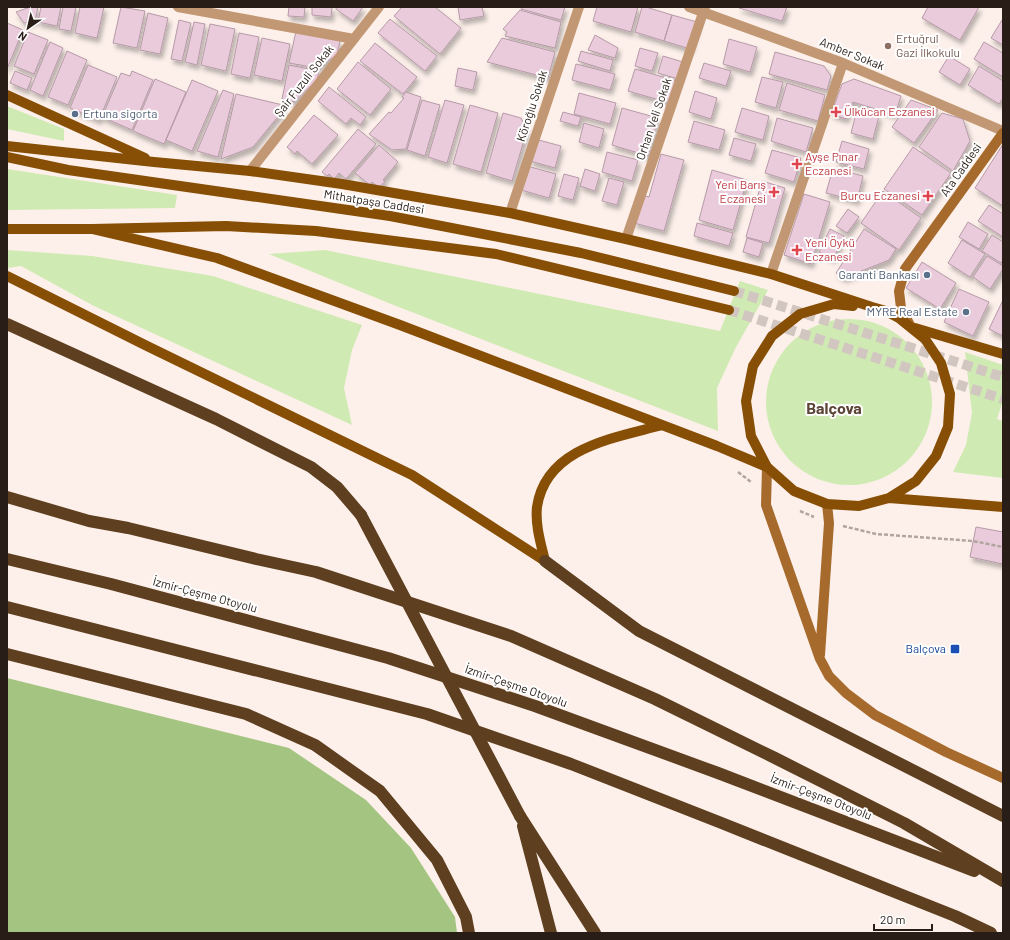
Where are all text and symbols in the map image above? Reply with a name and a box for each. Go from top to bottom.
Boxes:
north arrow [8,8,48,48]
text: N [15,29,29,44]
place label: Ertuğrul Gazi İlkokulu [896,31,960,59]
street label: Amber Sokak [818,34,887,72]
marker: Ertuğrul Gazi İlkokulu [883,41,893,51]
street label: Şair Fuzuli Sokak [271,42,336,119]
street label: Köroğlu Sokak [513,68,549,143]
street label: Orhan Veli Sokak [632,76,674,162]
place label: Ülkücan Eczanesi [844,104,935,118]
place label: Ertuna sigorta [83,106,157,120]
marker: Ülkücan Eczanesi [831,107,841,117]
marker: Ertuna sigorta [70,109,80,119]
street label: Ata Caddesi [937,140,984,199]
place label: Ayşe Pınar Eczanesi [805,149,859,177]
marker: Ayşe Pınar Eczanesi [792,159,802,169]
place label: Yeni Barış Eczanesi [715,177,766,205]
street label: Mithatpaşa Caddesi [323,186,425,216]
marker: Yeni Barış Eczanesi [769,187,779,197]
place label: Burcu Eczanesi [840,188,920,202]
marker: Burcu Eczanesi [923,191,933,201]
place label: Yeni Öykü Eczanesi [805,235,855,263]
marker: Yeni Öykü Eczanesi [792,245,802,255]
place label: Garanti Bankası [838,267,919,281]
marker: Garanti Bankası [922,270,932,280]
place label: MYRE Real Estate [867,304,958,318]
marker: MYRE Real Estate [961,307,971,317]
district label: Balçova [806,398,862,417]
street label: İzmir-Çeşme Otoyolu [152,573,259,615]
place label: Balçova [905,641,946,655]
marker: Balçova [949,643,961,655]
street label: İzmir-Çeşme Otoyolu [463,661,569,709]
street label: İzmir-Çeşme Otoyolu [769,770,874,822]
scale bar [874,906,932,932]
text: 20 m [880,912,906,926]

